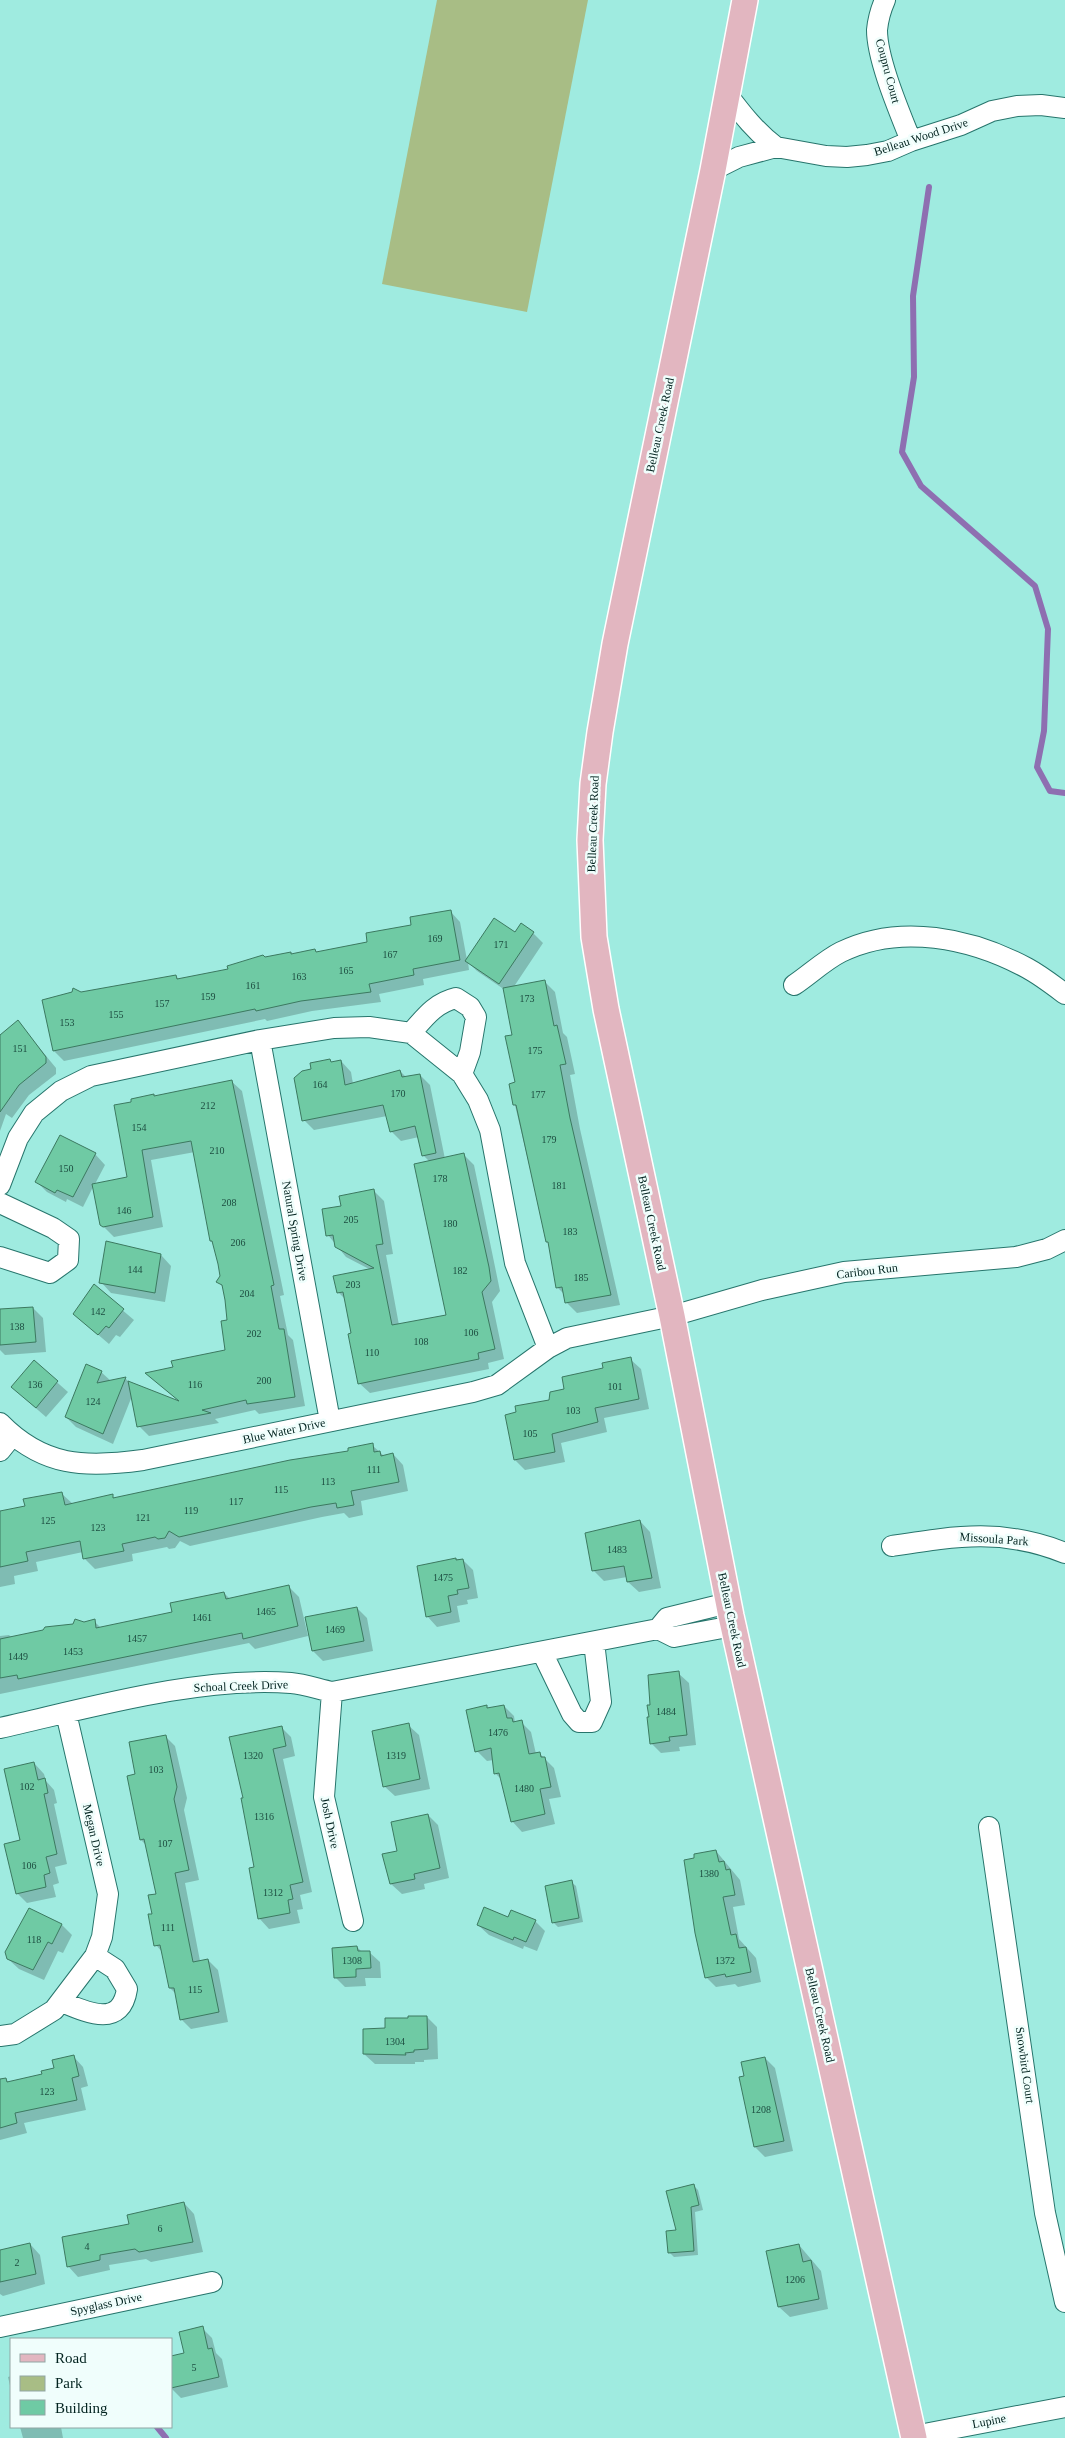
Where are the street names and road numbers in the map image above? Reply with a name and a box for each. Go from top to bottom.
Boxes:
street label: Coupru Court [873,37,904,105]
street label: Belleau Wood Drive [872,115,970,159]
street label: Belleau Creek Road [643,376,677,474]
street label: Belleau Creek Road [584,775,602,873]
street label: Belleau Creek Road [635,1174,669,1272]
street label: Natural Spring Drive [279,1180,311,1282]
street label: Caribou Run [836,1260,898,1282]
street label: Blue Water Drive [241,1415,327,1447]
street label: Missoula Park [959,1530,1029,1548]
street label: Belleau Creek Road [715,1571,749,1669]
street label: Schoal Creek Drive [193,1677,289,1695]
street label: Josh Drive [318,1796,342,1850]
street label: Megan Drive [80,1802,108,1868]
street label: Belleau Creek Road [802,1966,838,2064]
street label: Snowbird Court [1013,2026,1037,2105]
street label: Spyglass Drive [69,2290,143,2318]
street label: Lupine [971,2411,1007,2431]

